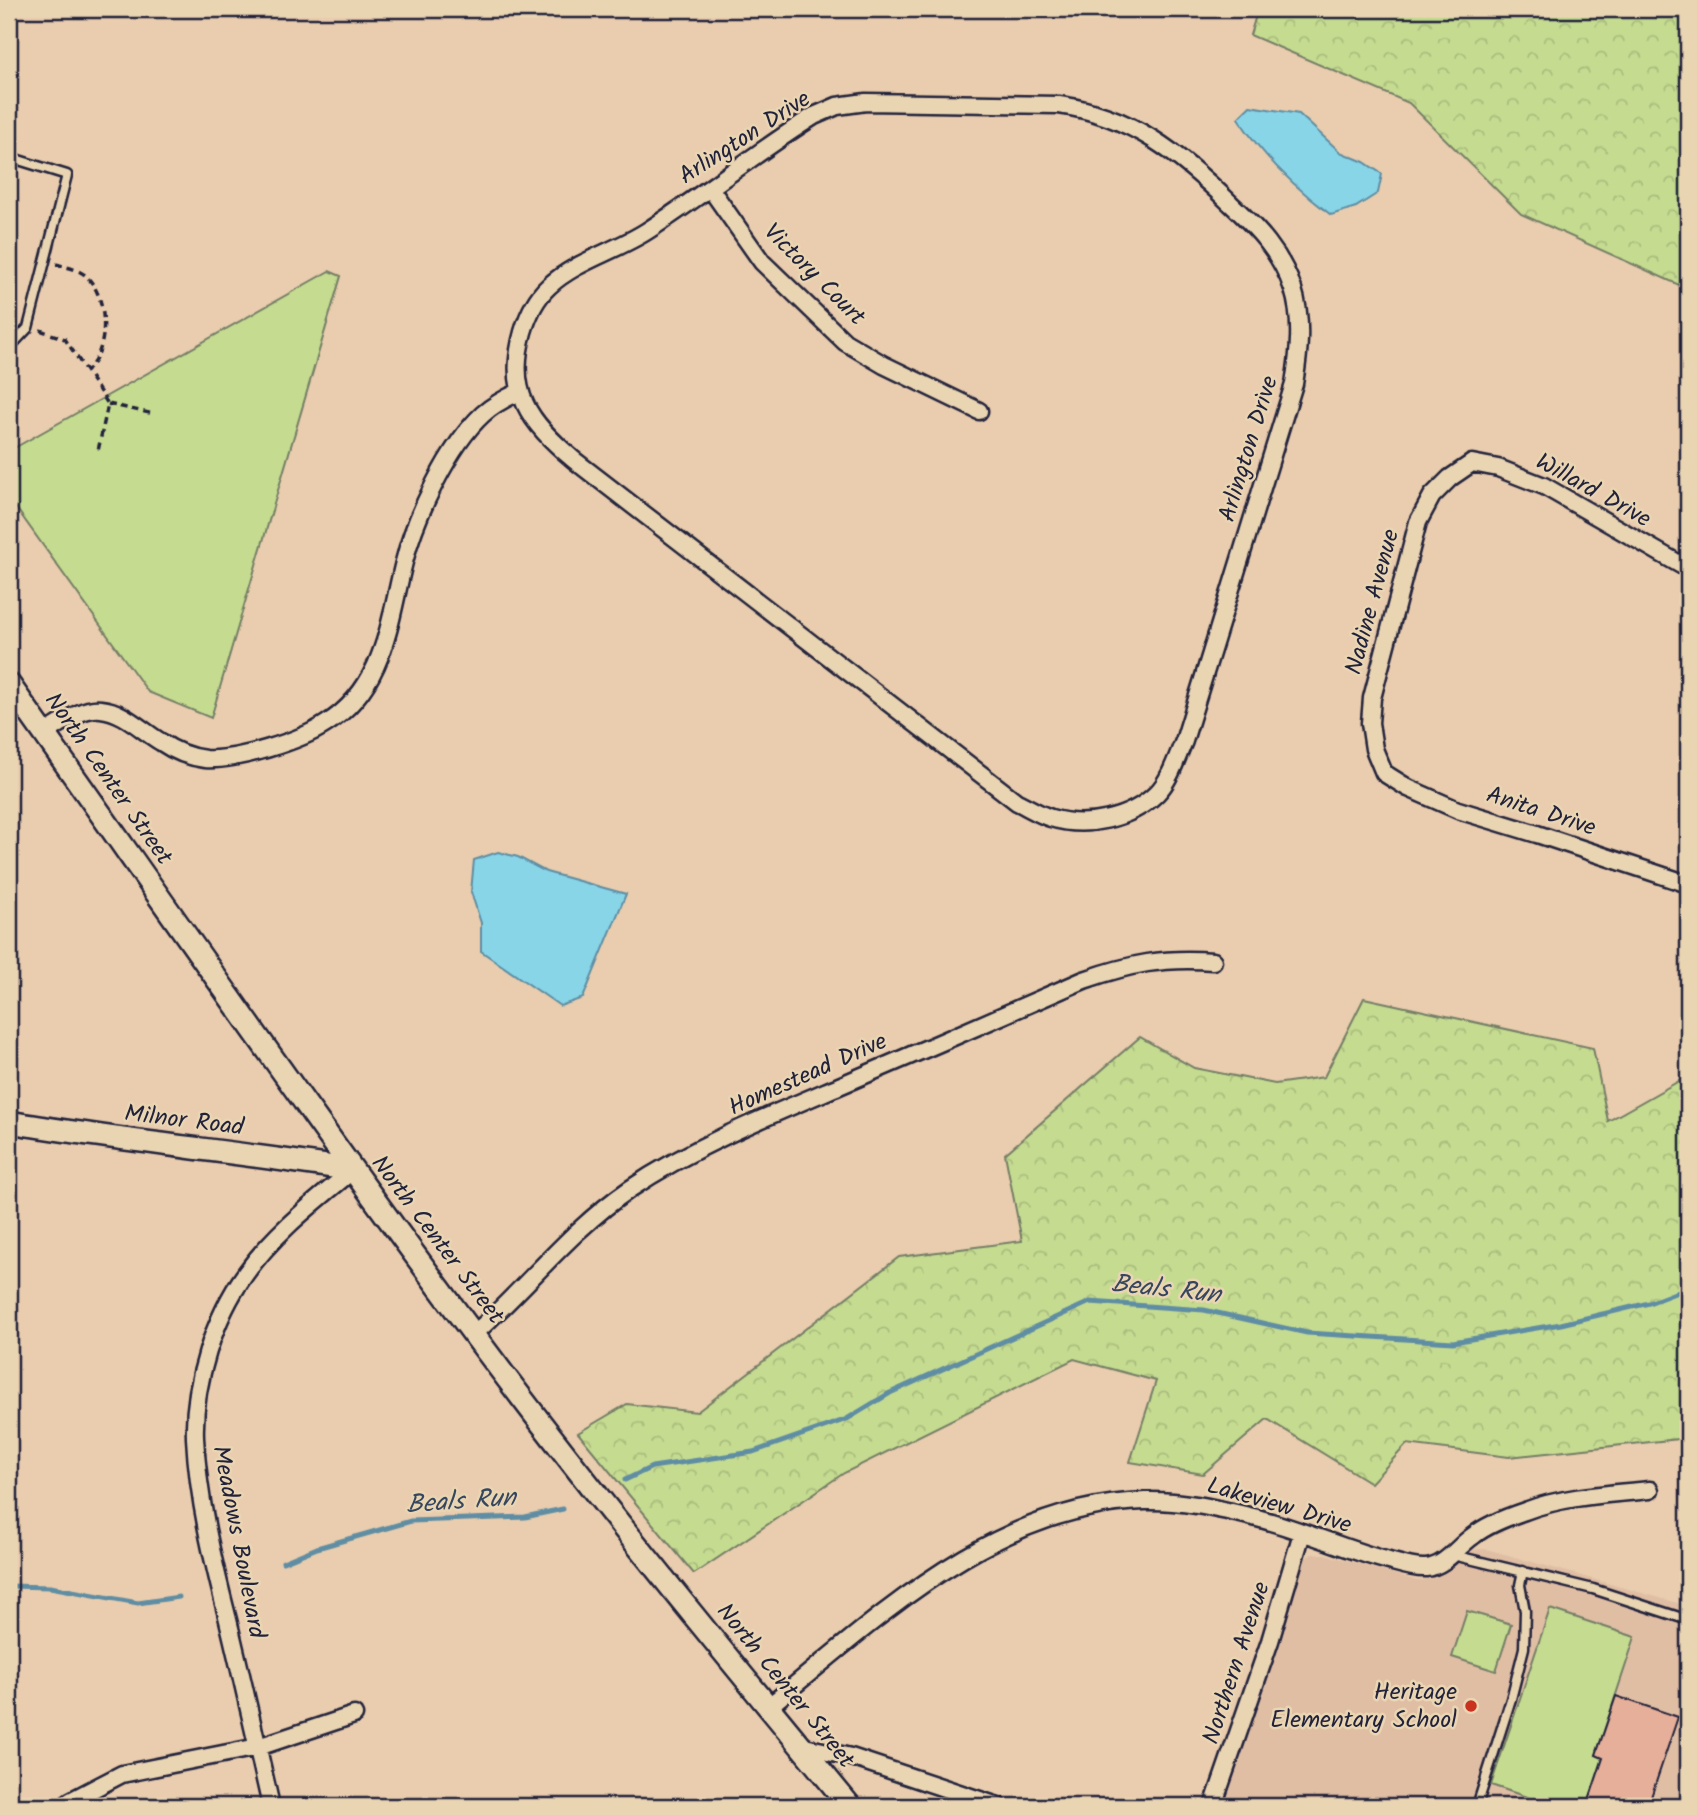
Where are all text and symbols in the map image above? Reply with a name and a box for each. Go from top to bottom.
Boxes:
street label: Arlington Drive [671,80,819,195]
street label: Victory Court [753,214,875,336]
street label: Arlington Drive [1208,371,1290,527]
street label: Willard Drive [1528,443,1658,539]
street label: Nadine Avenue [1335,525,1411,679]
street label: North Center Street [34,685,183,874]
street label: Anita Drive [1481,776,1601,848]
street label: Homestead Drive [722,1023,894,1127]
street label: Milnor Road [122,1094,247,1148]
street label: North Center Street [360,1147,514,1333]
water label: Beals Run [1109,1263,1225,1317]
street label: Meadows Boulevard [200,1442,276,1643]
street label: Lakeview Drive [1202,1467,1356,1545]
water label: Beals Run [405,1477,519,1527]
street label: Northern Avenue [1192,1576,1282,1749]
street label: North Center Street [706,1595,865,1778]
place label: Heritage Elementary School [1270,1673,1457,1740]
marker: Heritage Elementary School [1463,1698,1479,1714]

